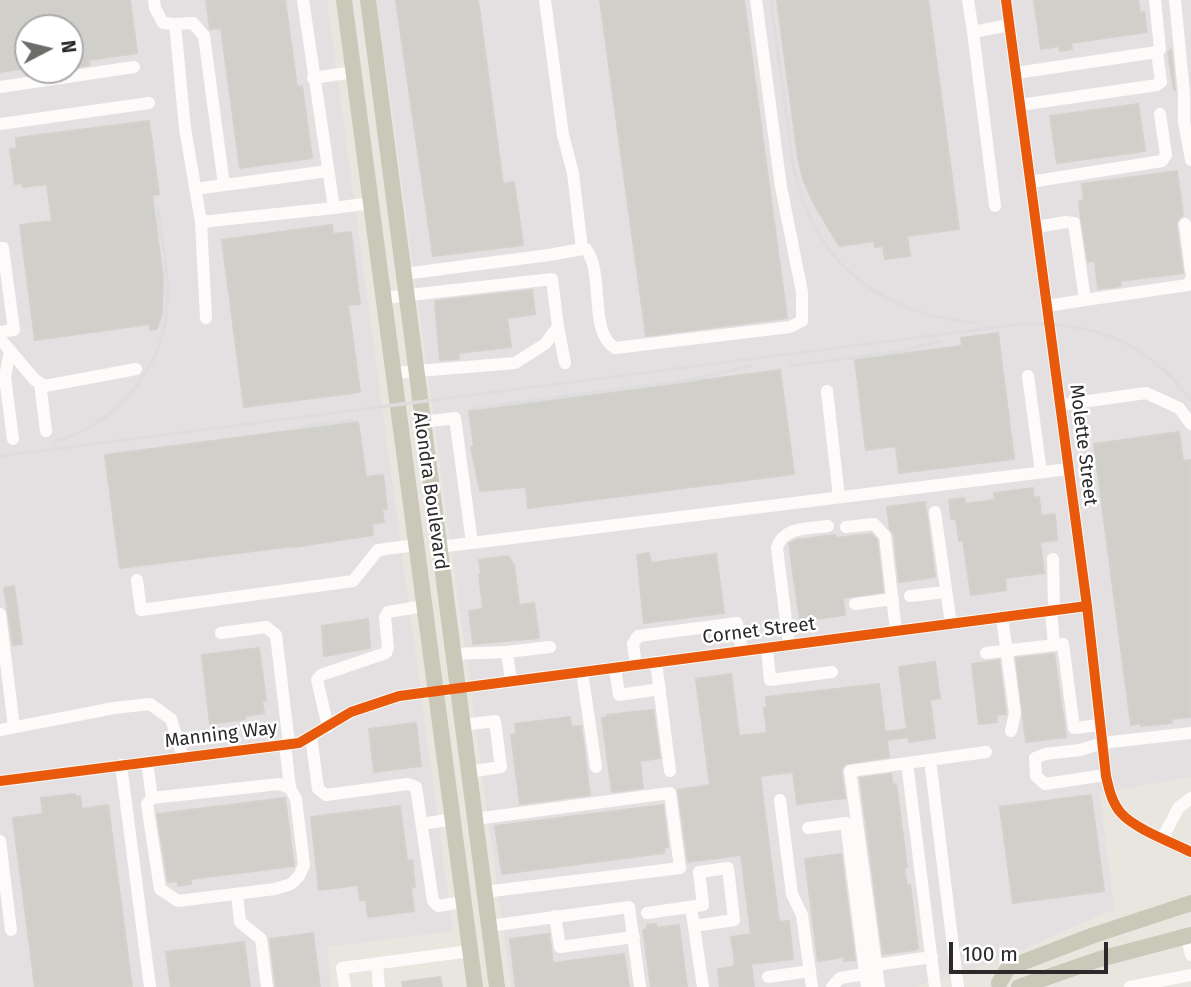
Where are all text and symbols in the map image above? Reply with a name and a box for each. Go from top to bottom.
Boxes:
north arrow [14,14,84,84]
text: N [56,39,81,54]
street label: Molette Street [1064,383,1102,507]
street label: Alondra Boulevard [408,411,452,571]
street label: Cornet Street [701,613,817,649]
street label: Manning Way [163,717,279,753]
scale bar [953,928,1112,972]
text: 100 m [962,941,1018,967]

